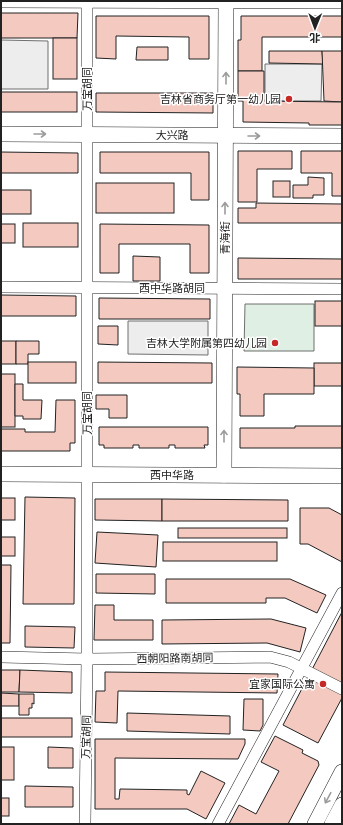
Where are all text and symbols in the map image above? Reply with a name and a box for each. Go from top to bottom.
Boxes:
north arrow [295,8,335,48]
text: 北 [309,31,320,47]
street label: 万宝胡同 [78,67,94,111]
one-way arrow [222,72,230,85]
place label: 吉林省商务厅第一幼儿园 [160,90,281,106]
marker: 吉林省商务厅第一幼儿园 [284,94,294,104]
street label: 大兴路 [156,126,189,142]
one-way arrow [33,130,46,138]
one-way arrow [247,132,260,139]
one-way arrow [221,202,229,215]
street label: 青海街 [216,222,232,255]
street label: 西中华路胡同 [139,279,205,295]
place label: 吉林大学附属第四幼儿园 [146,334,267,350]
marker: 吉林大学附属第四幼儿园 [270,338,280,348]
street label: 万宝胡同 [78,391,94,435]
one-way arrow [220,430,228,443]
street label: 西中华路 [150,466,194,482]
street label: 西朝阳路南胡同 [136,648,214,666]
place label: 宜家国际公寓 [249,675,315,691]
marker: 宜家国际公寓 [318,679,328,689]
street label: 万宝胡同 [77,715,93,759]
one-way arrow [324,792,332,804]

